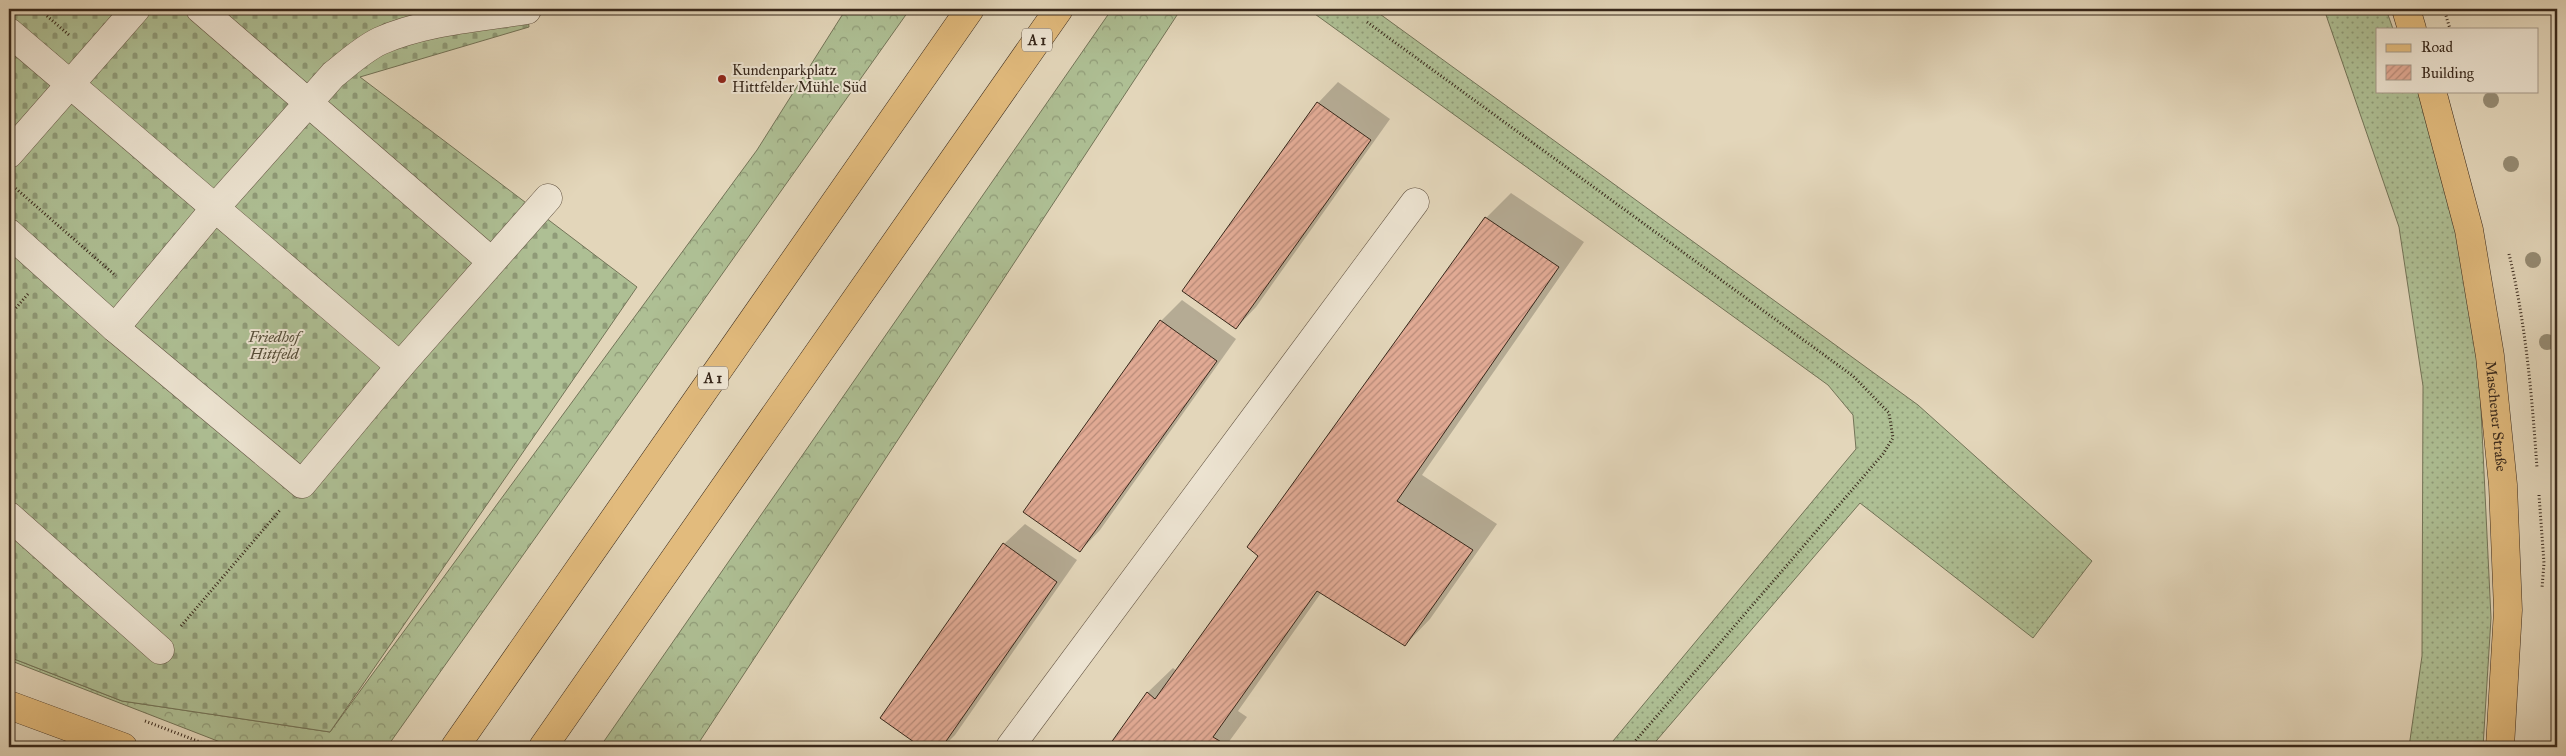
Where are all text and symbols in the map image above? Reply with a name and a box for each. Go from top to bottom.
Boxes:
road number: A 1 [1022,28,1052,52]
legend [2376,28,2538,92]
text: Road [2421,38,2453,56]
place label: Kundenparkplatz Hittfelder Mühle Süd [732,61,867,96]
text: Building [2421,64,2475,82]
marker: Kundenparkplatz Hittfelder Mühle Süd [716,73,728,85]
park label: Friedhof Hittfeld [247,328,304,363]
street label: Maschener Straße [2482,360,2511,472]
road number: A 1 [698,366,728,389]

